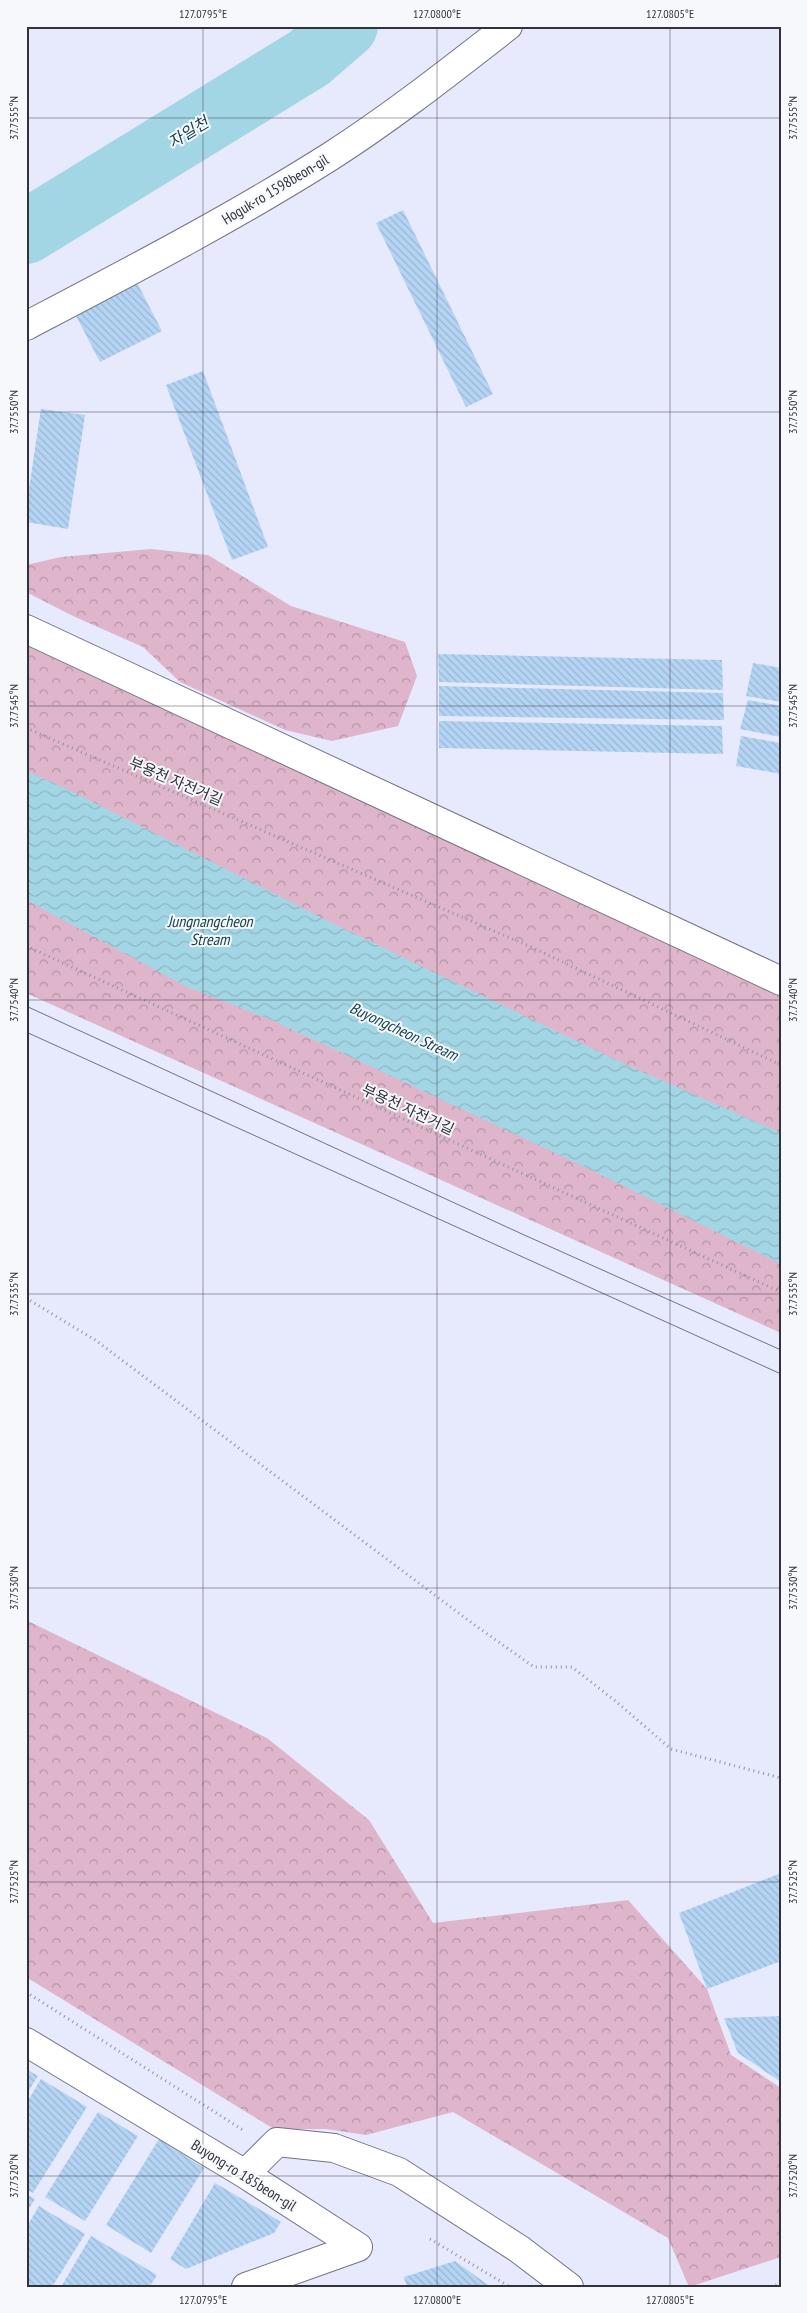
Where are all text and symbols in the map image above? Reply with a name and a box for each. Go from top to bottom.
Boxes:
text: 127.0795°E [179,6,227,21]
text: 127.0800°E [413,6,461,21]
text: 127.0805°E [646,6,694,21]
text: 37.7555°N [6,96,21,140]
text: 37.7555°N [785,96,800,140]
water label: 자일천 [164,111,214,152]
street label: Hoguk-ro 1598beon-gil [218,149,332,228]
text: 37.7550°N [6,390,21,434]
text: 37.7550°N [785,390,800,434]
text: 37.7545°N [6,684,21,728]
text: 37.7545°N [785,684,800,728]
street label: 부용천 자전거길 [126,753,226,809]
water label: Jungnangcheon Stream [166,911,254,949]
text: 37.7540°N [6,978,21,1022]
text: 37.7540°N [785,978,800,1022]
water label: Buyongcheon Stream [347,997,463,1065]
street label: 부용천 자전거길 [359,1079,457,1139]
text: 37.7535°N [6,1272,21,1316]
text: 37.7535°N [785,1272,800,1316]
text: 37.7530°N [6,1566,21,1610]
text: 37.7530°N [785,1566,800,1610]
text: 37.7525°N [6,1860,21,1904]
text: 37.7525°N [785,1860,800,1904]
street label: Buyong-ro 185beon-gil [188,2135,301,2215]
text: 37.7520°N [6,2154,21,2198]
text: 37.7520°N [785,2154,800,2198]
text: 127.0795°E [179,2292,227,2307]
text: 127.0800°E [413,2292,461,2307]
text: 127.0805°E [646,2292,694,2307]

